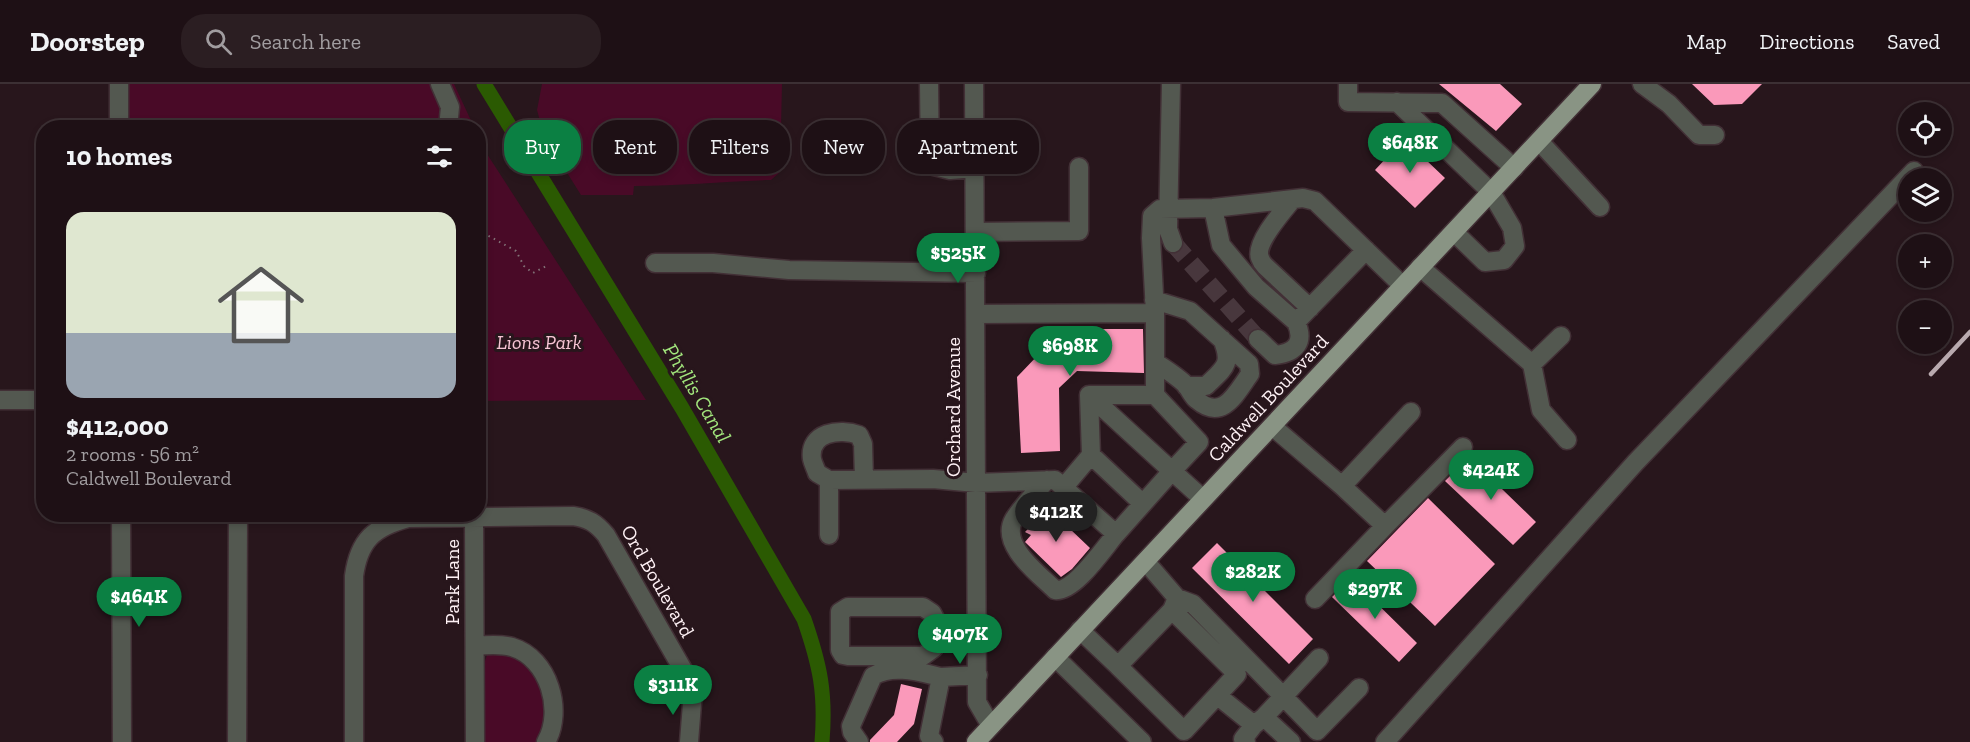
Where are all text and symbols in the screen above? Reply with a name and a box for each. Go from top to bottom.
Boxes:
search box [181,14,601,68]
text: Doorstep [30,25,145,58]
icon: search [202,25,235,58]
text: Search here [250,28,361,55]
text: Map [1687,29,1727,54]
text: Directions [1760,29,1854,54]
text: Saved [1887,29,1940,54]
map controls [1898,102,1952,354]
button: locate [1898,102,1952,156]
chip: Buy [504,120,581,174]
chip: Rent [593,120,677,174]
chip: Filters [689,120,790,174]
chip: New [802,120,885,174]
chip: Apartment [897,120,1039,174]
pin: $648K [1368,123,1452,174]
text: $648K [1382,130,1438,154]
text: 10 homes [66,140,172,172]
icon: filters [423,140,456,173]
button: layers [1898,168,1952,222]
pin: $525K [916,233,1000,284]
button: + [1898,234,1952,288]
text: $525K [931,240,985,264]
icon: home [207,251,315,359]
button: − [1898,300,1952,354]
pin: $698K [1028,326,1112,377]
street label: Caldwell Boulevard [1203,329,1333,467]
park label: Lions Park [496,330,582,354]
text: $698K [1042,333,1098,357]
street label: Orchard Avenue [941,337,965,477]
water label: Phyllis Canal [658,339,737,447]
text: $412,000 [66,410,169,442]
text: 2 rooms · 56 m² [66,442,199,466]
pin: $424K [1449,450,1533,501]
text: $424K [1463,457,1519,481]
text: Caldwell Boulevard [66,466,232,490]
pin: $412K [1014,492,1098,543]
text: $412K [1029,499,1083,523]
street label: Ord Boulevard [616,521,700,641]
street label: Park Lane [440,539,464,625]
pin: $282K [1211,552,1295,603]
text: $282K [1225,559,1281,583]
pin: $297K [1333,569,1417,620]
text: $297K [1348,576,1402,600]
pin: $464K [97,577,181,628]
text: $464K [111,584,167,608]
pin: $407K [918,614,1002,665]
text: $407K [932,621,988,645]
pin: $311K [631,665,715,716]
text: $311K [648,672,698,696]

